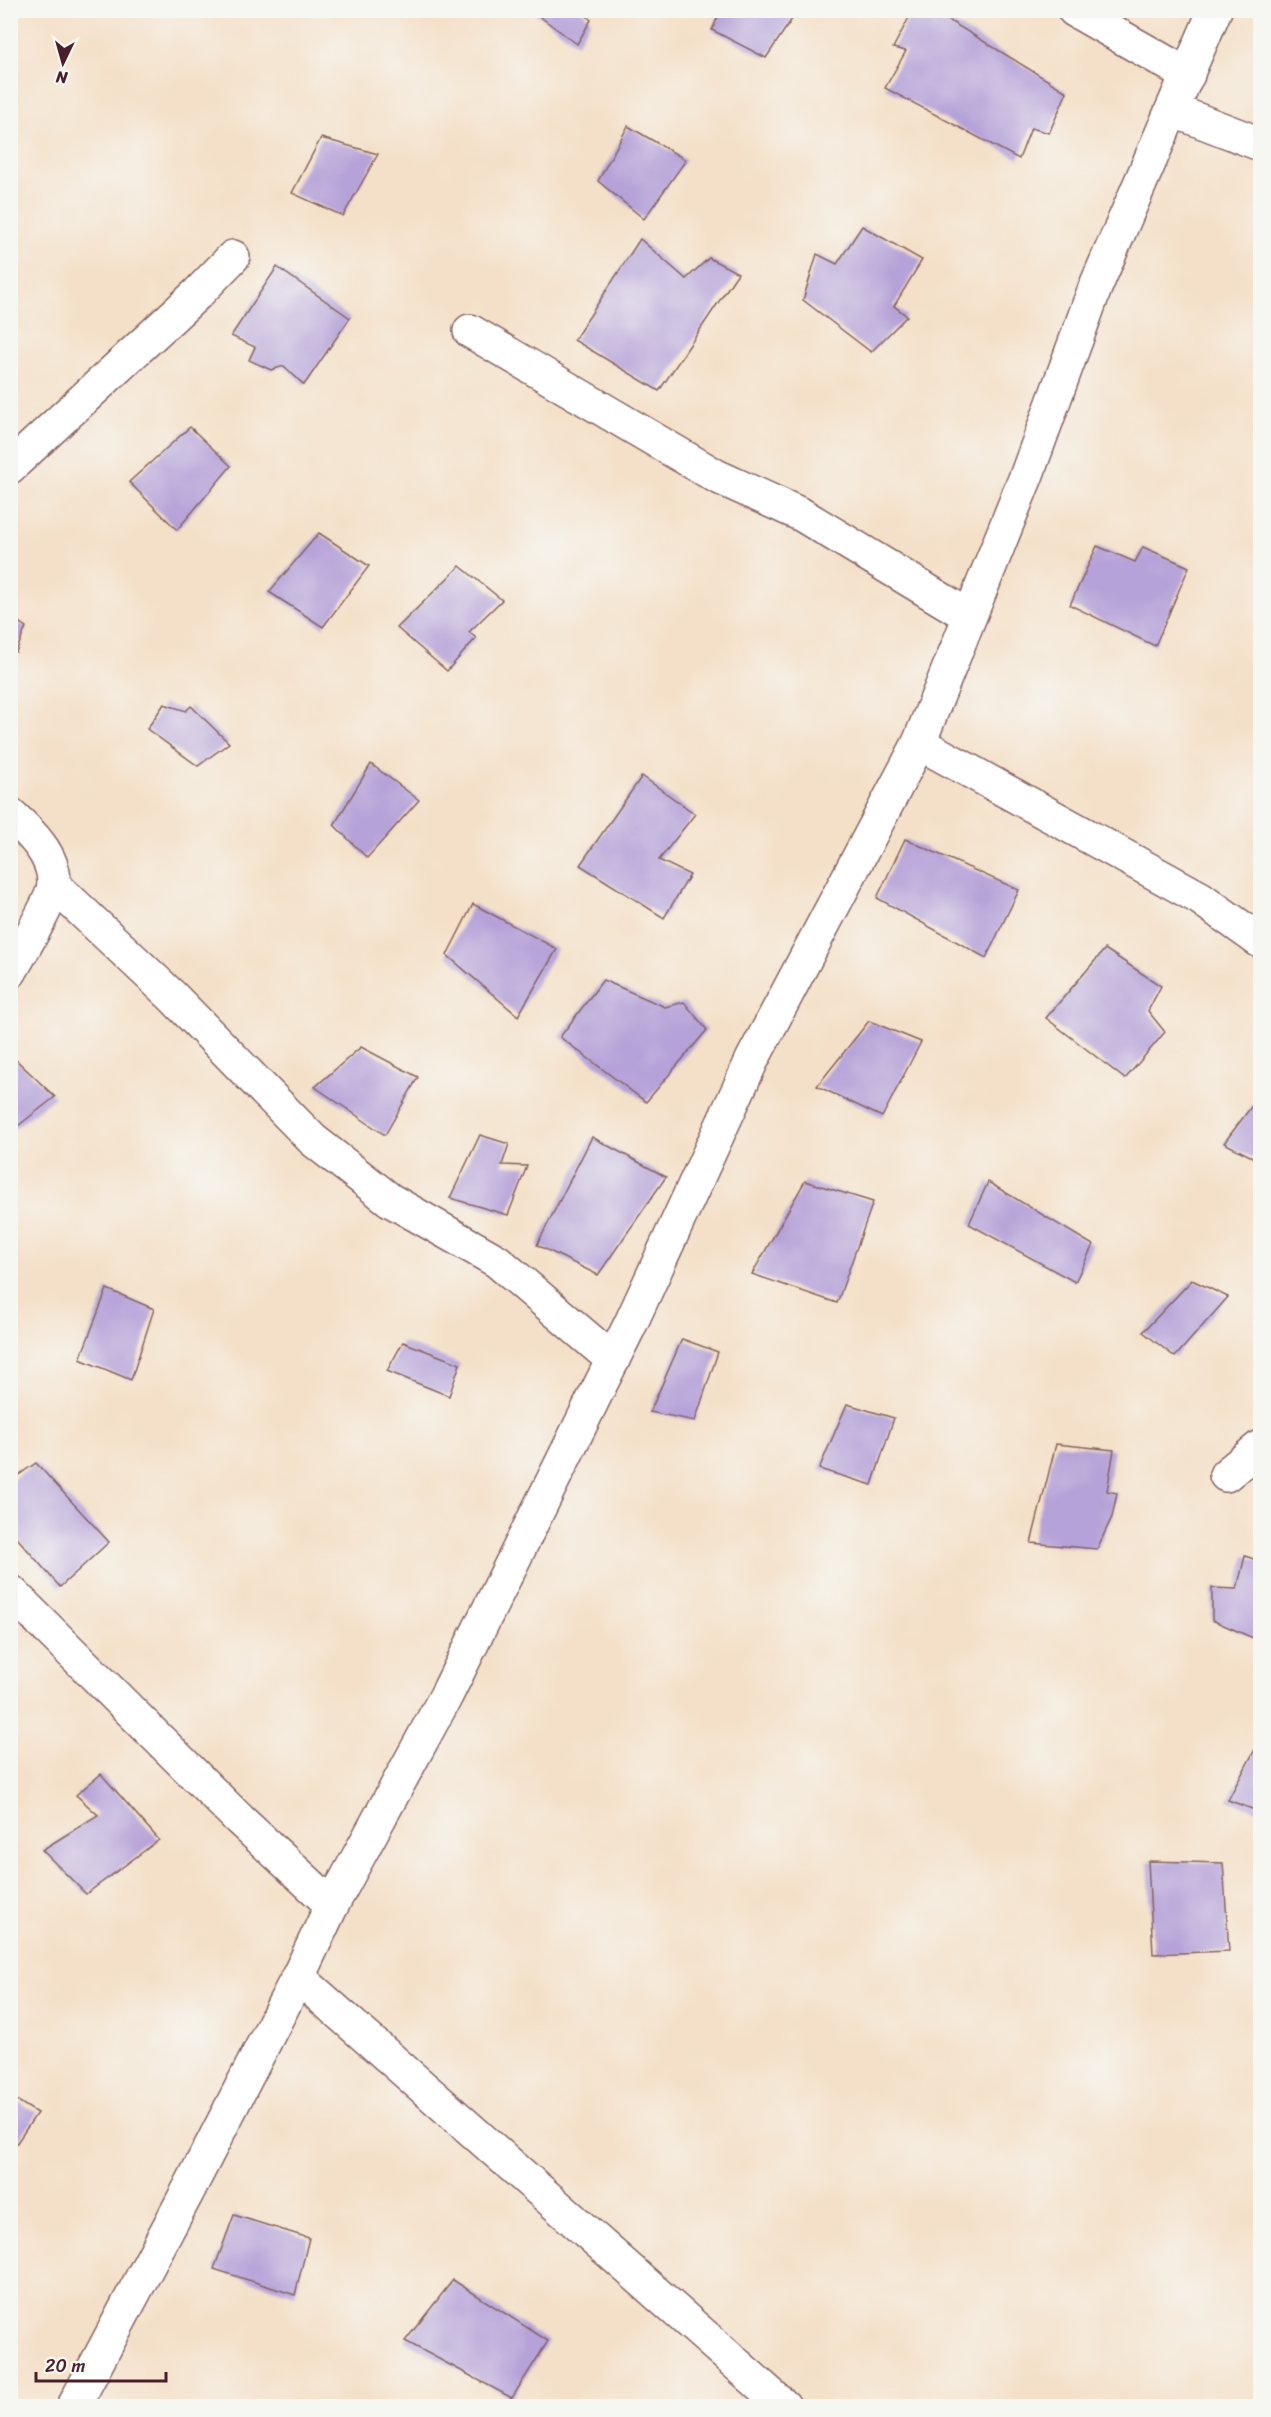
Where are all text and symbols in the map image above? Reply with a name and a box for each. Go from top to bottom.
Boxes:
north arrow [33,33,93,93]
text: N [54,62,70,92]
scale bar [36,2345,166,2383]
text: 20 m [45,2350,85,2382]

